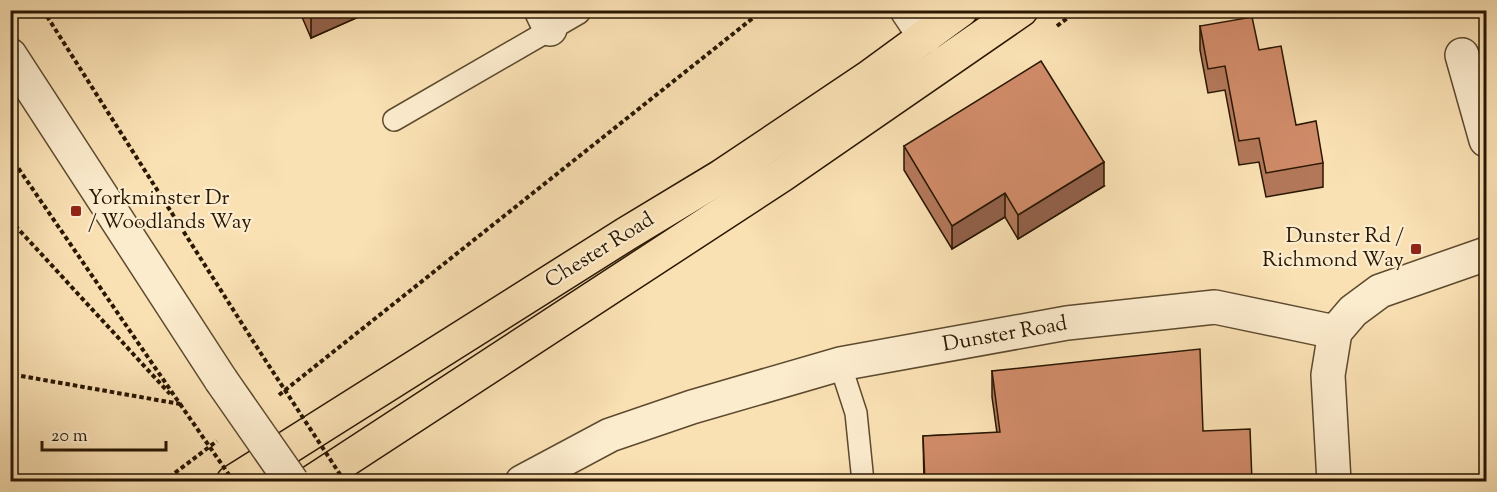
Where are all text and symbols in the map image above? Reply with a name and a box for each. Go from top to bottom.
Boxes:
place label: Yorkminster Dr / Woodlands Way [88,184,252,238]
marker: Yorkminster Dr / Woodlands Way [69,204,83,218]
street label: Chester Road [540,205,660,296]
place label: Dunster Rd / Richmond Way [1262,222,1405,276]
marker: Dunster Rd / Richmond Way [1409,242,1423,256]
street label: Dunster Road [940,309,1070,361]
scale bar [42,414,166,452]
text: 20 m [51,424,88,450]

